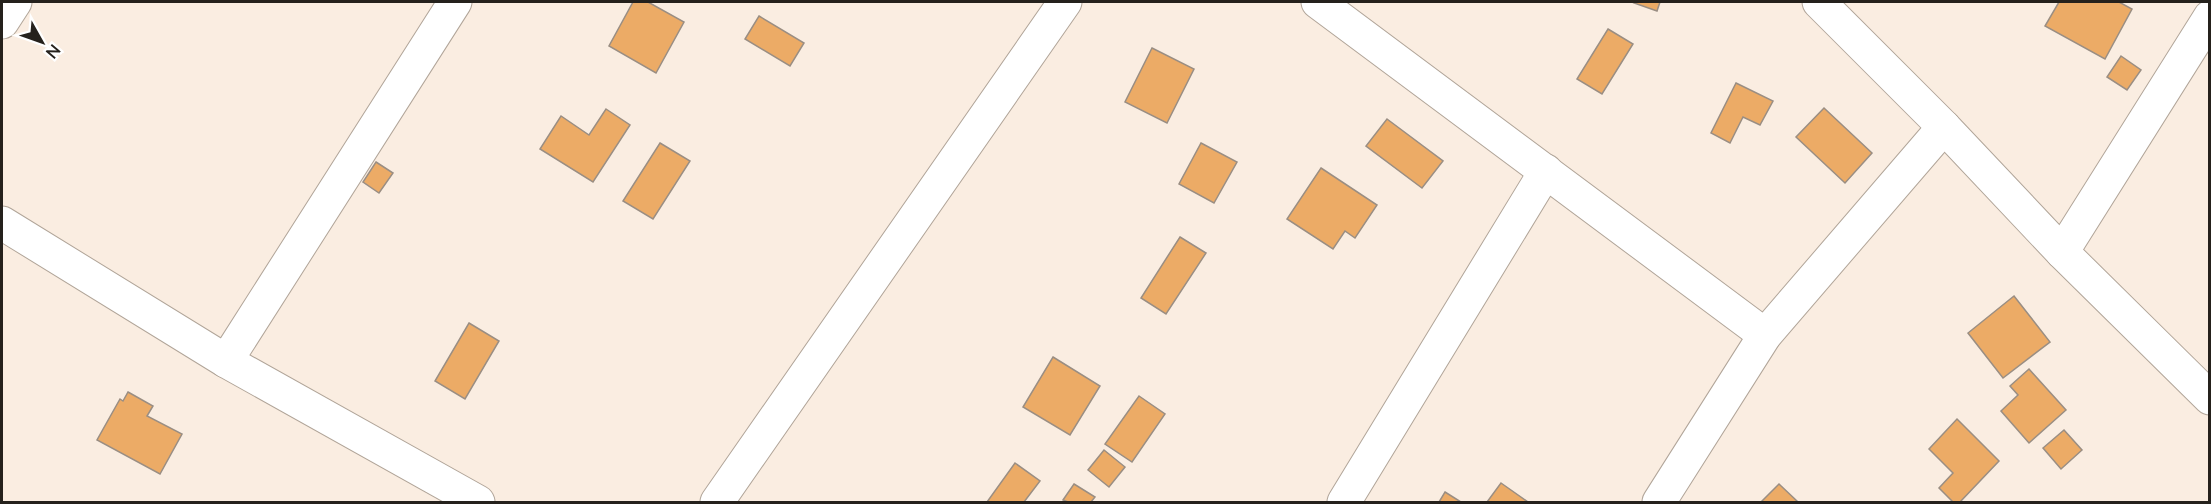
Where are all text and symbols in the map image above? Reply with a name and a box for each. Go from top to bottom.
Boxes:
north arrow [12,12,72,72]
text: N [43,41,65,63]

